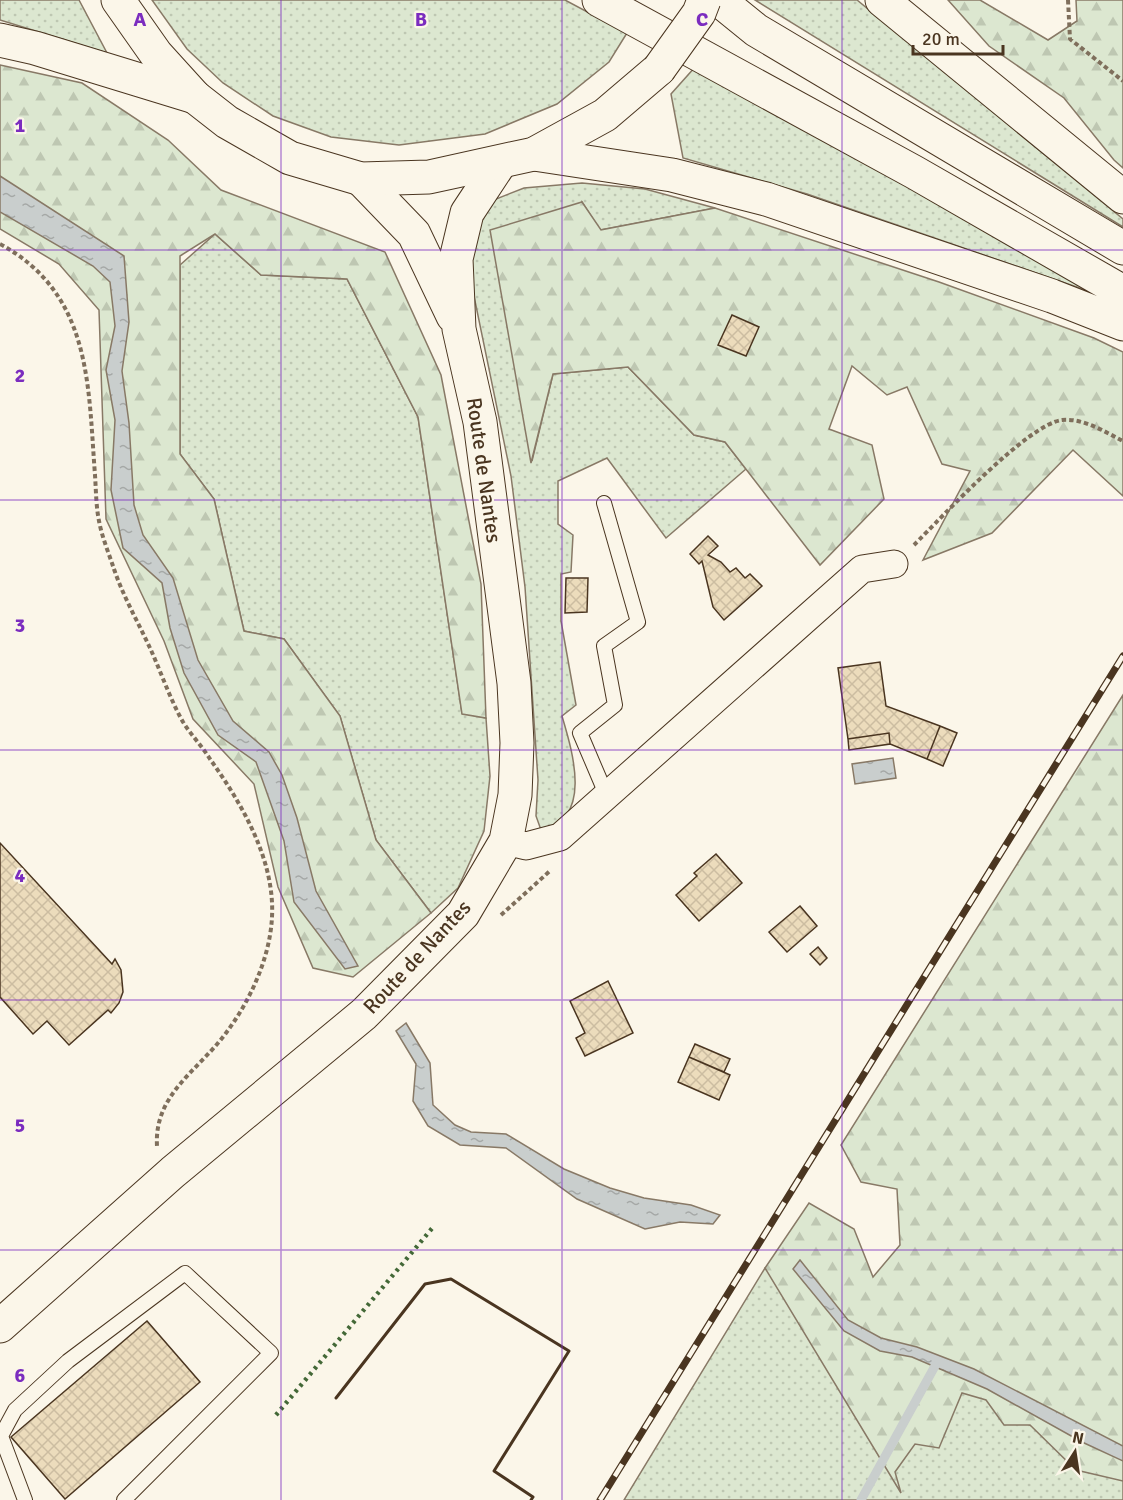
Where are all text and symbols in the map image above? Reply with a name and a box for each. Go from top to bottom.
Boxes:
text: A [134,7,147,32]
text: B [415,7,427,32]
text: C [696,7,708,32]
scale bar [913,18,1003,56]
text: 20 m [922,28,960,50]
text: 1 [15,113,26,138]
text: 2 [15,363,25,388]
street label: Route de Nantes [461,396,507,544]
text: 3 [15,613,25,638]
text: 4 [15,863,26,888]
street label: Route de Nantes [358,895,476,1019]
text: 5 [15,1113,25,1138]
text: 6 [15,1363,26,1388]
north arrow [1045,1422,1105,1482]
text: N [1070,1427,1085,1449]

